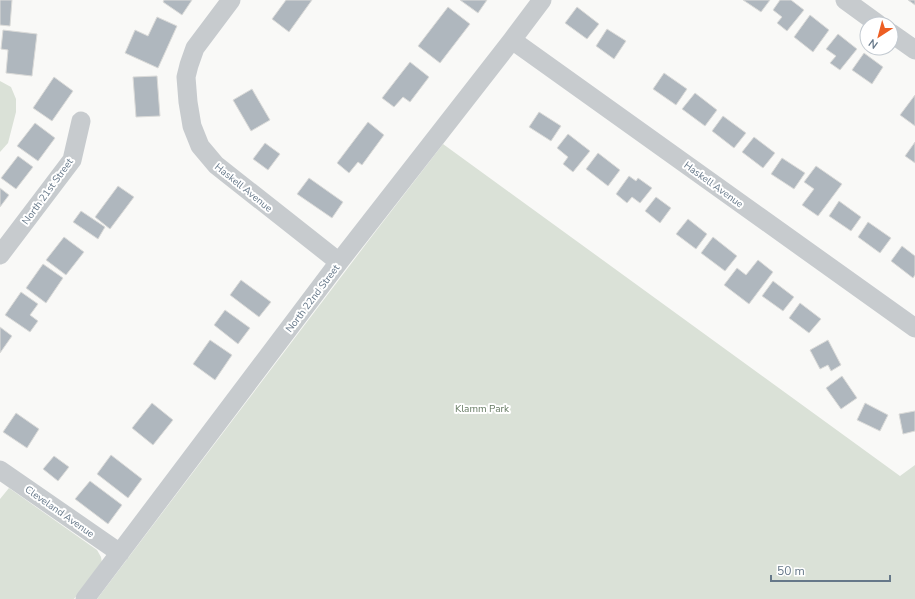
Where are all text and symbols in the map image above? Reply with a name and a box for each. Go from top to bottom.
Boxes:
north arrow [859,16,899,56]
text: N [866,35,881,52]
street label: North 21st Street [19,155,77,228]
street label: Haskell Avenue [681,158,746,211]
street label: Haskell Avenue [212,160,275,215]
street label: North 22nd Street [283,261,343,336]
park label: Klamm Park [455,402,510,416]
street label: Cleveland Avenue [22,483,97,541]
scale bar [771,557,890,583]
text: 50 m [777,563,805,579]

